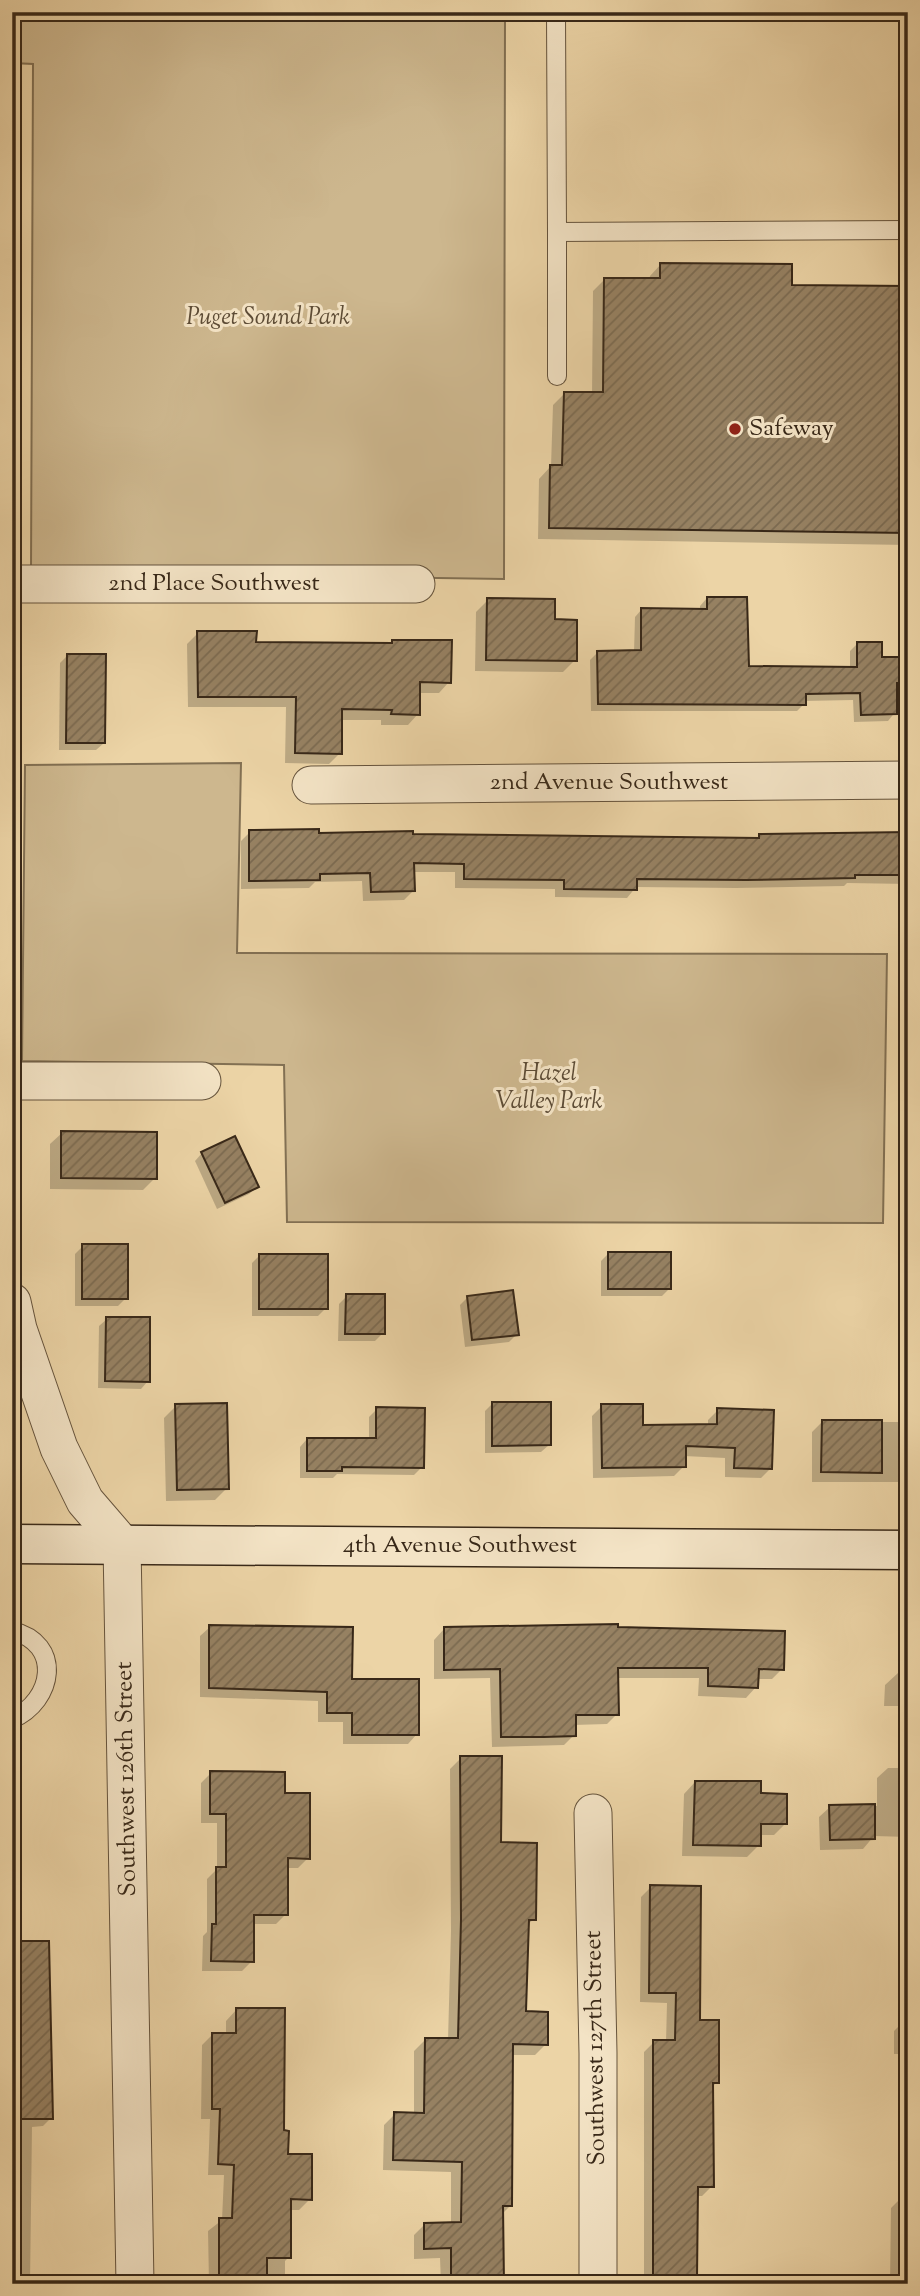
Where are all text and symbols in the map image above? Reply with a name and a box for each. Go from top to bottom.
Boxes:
park label: Puget Sound Park [186,301,350,335]
place label: Safeway [749,412,834,446]
marker: Safeway [727,421,743,437]
street label: 2nd Place Southwest [108,567,320,601]
street label: 2nd Avenue Southwest [490,766,728,800]
park label: Hazel Valley Park [496,1057,603,1119]
street label: 4th Avenue Southwest [343,1529,577,1563]
street label: Southwest 126th Street [108,1661,146,1897]
street label: Southwest 127th Street [577,1930,615,2166]

